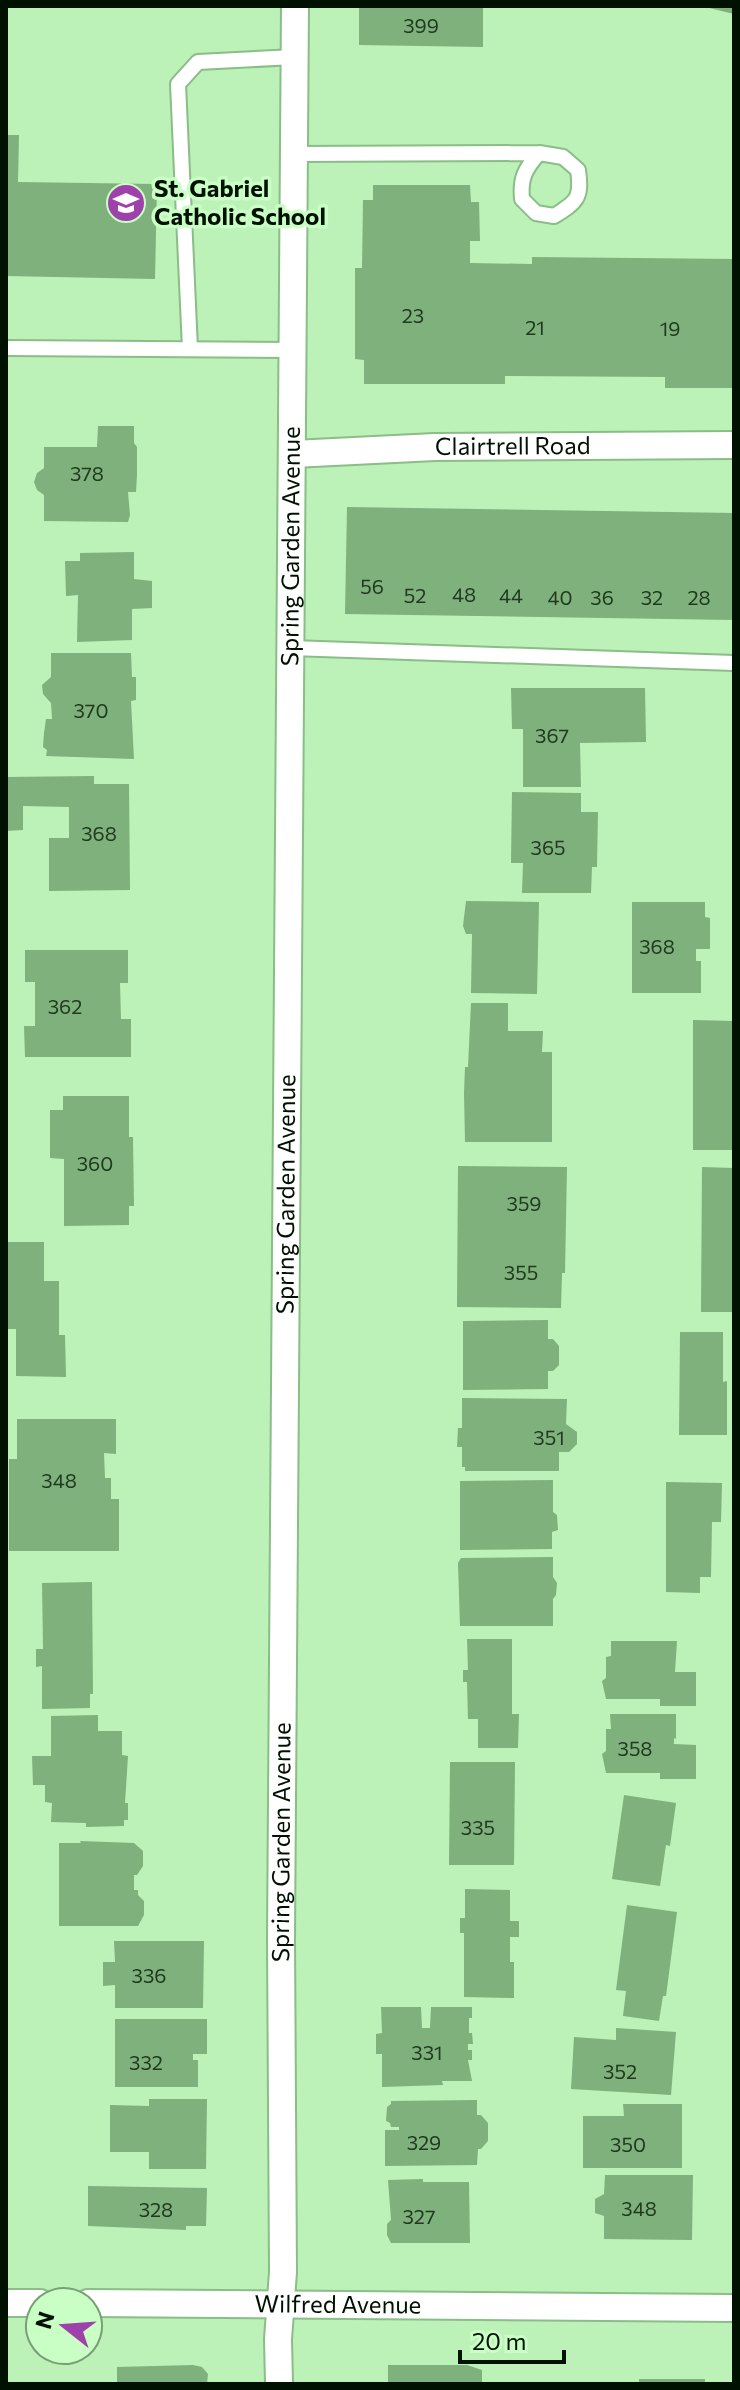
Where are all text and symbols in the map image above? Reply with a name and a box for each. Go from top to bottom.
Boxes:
house number: 399 [403,13,439,37]
place label: St. Gabriel Catholic School [154,173,326,230]
school or university icon: St. Gabriel Catholic School [105,182,147,224]
house number: 23 [402,303,424,327]
house number: 21 [525,315,545,339]
house number: 19 [660,316,680,340]
street label: Spring Garden Avenue [274,426,305,666]
street label: Clairtrell Road [435,430,591,460]
house number: 378 [70,461,104,485]
house number: 56 [360,574,384,598]
house number: 48 [452,582,476,606]
house number: 52 [404,583,426,607]
house number: 44 [499,583,523,607]
house number: 40 [547,585,573,609]
house number: 36 [590,585,614,609]
house number: 32 [641,585,663,609]
house number: 28 [687,585,711,609]
house number: 370 [74,698,108,722]
house number: 367 [535,723,569,747]
house number: 368 [81,821,117,845]
house number: 365 [530,835,566,859]
house number: 368 [639,934,675,958]
house number: 362 [48,994,82,1018]
street label: Spring Garden Avenue [270,1074,300,1314]
house number: 360 [77,1151,113,1175]
house number: 359 [506,1191,542,1215]
house number: 355 [504,1260,538,1284]
house number: 351 [533,1425,565,1449]
house number: 348 [41,1468,77,1492]
street label: Spring Garden Avenue [265,1722,296,1962]
house number: 358 [617,1736,653,1760]
house number: 335 [461,1815,495,1839]
house number: 336 [132,1963,166,1987]
house number: 331 [411,2040,443,2064]
house number: 332 [129,2050,163,2074]
house number: 352 [603,2059,637,2083]
house number: 329 [407,2130,441,2154]
house number: 350 [610,2132,646,2156]
house number: 348 [621,2196,657,2220]
house number: 328 [139,2197,173,2221]
house number: 327 [403,2204,435,2228]
north arrow [24,2286,104,2366]
street label: Wilfred Avenue [255,2288,421,2319]
text: N [29,2308,60,2332]
scale bar [460,2314,564,2364]
text: 20 m [472,2326,526,2355]

